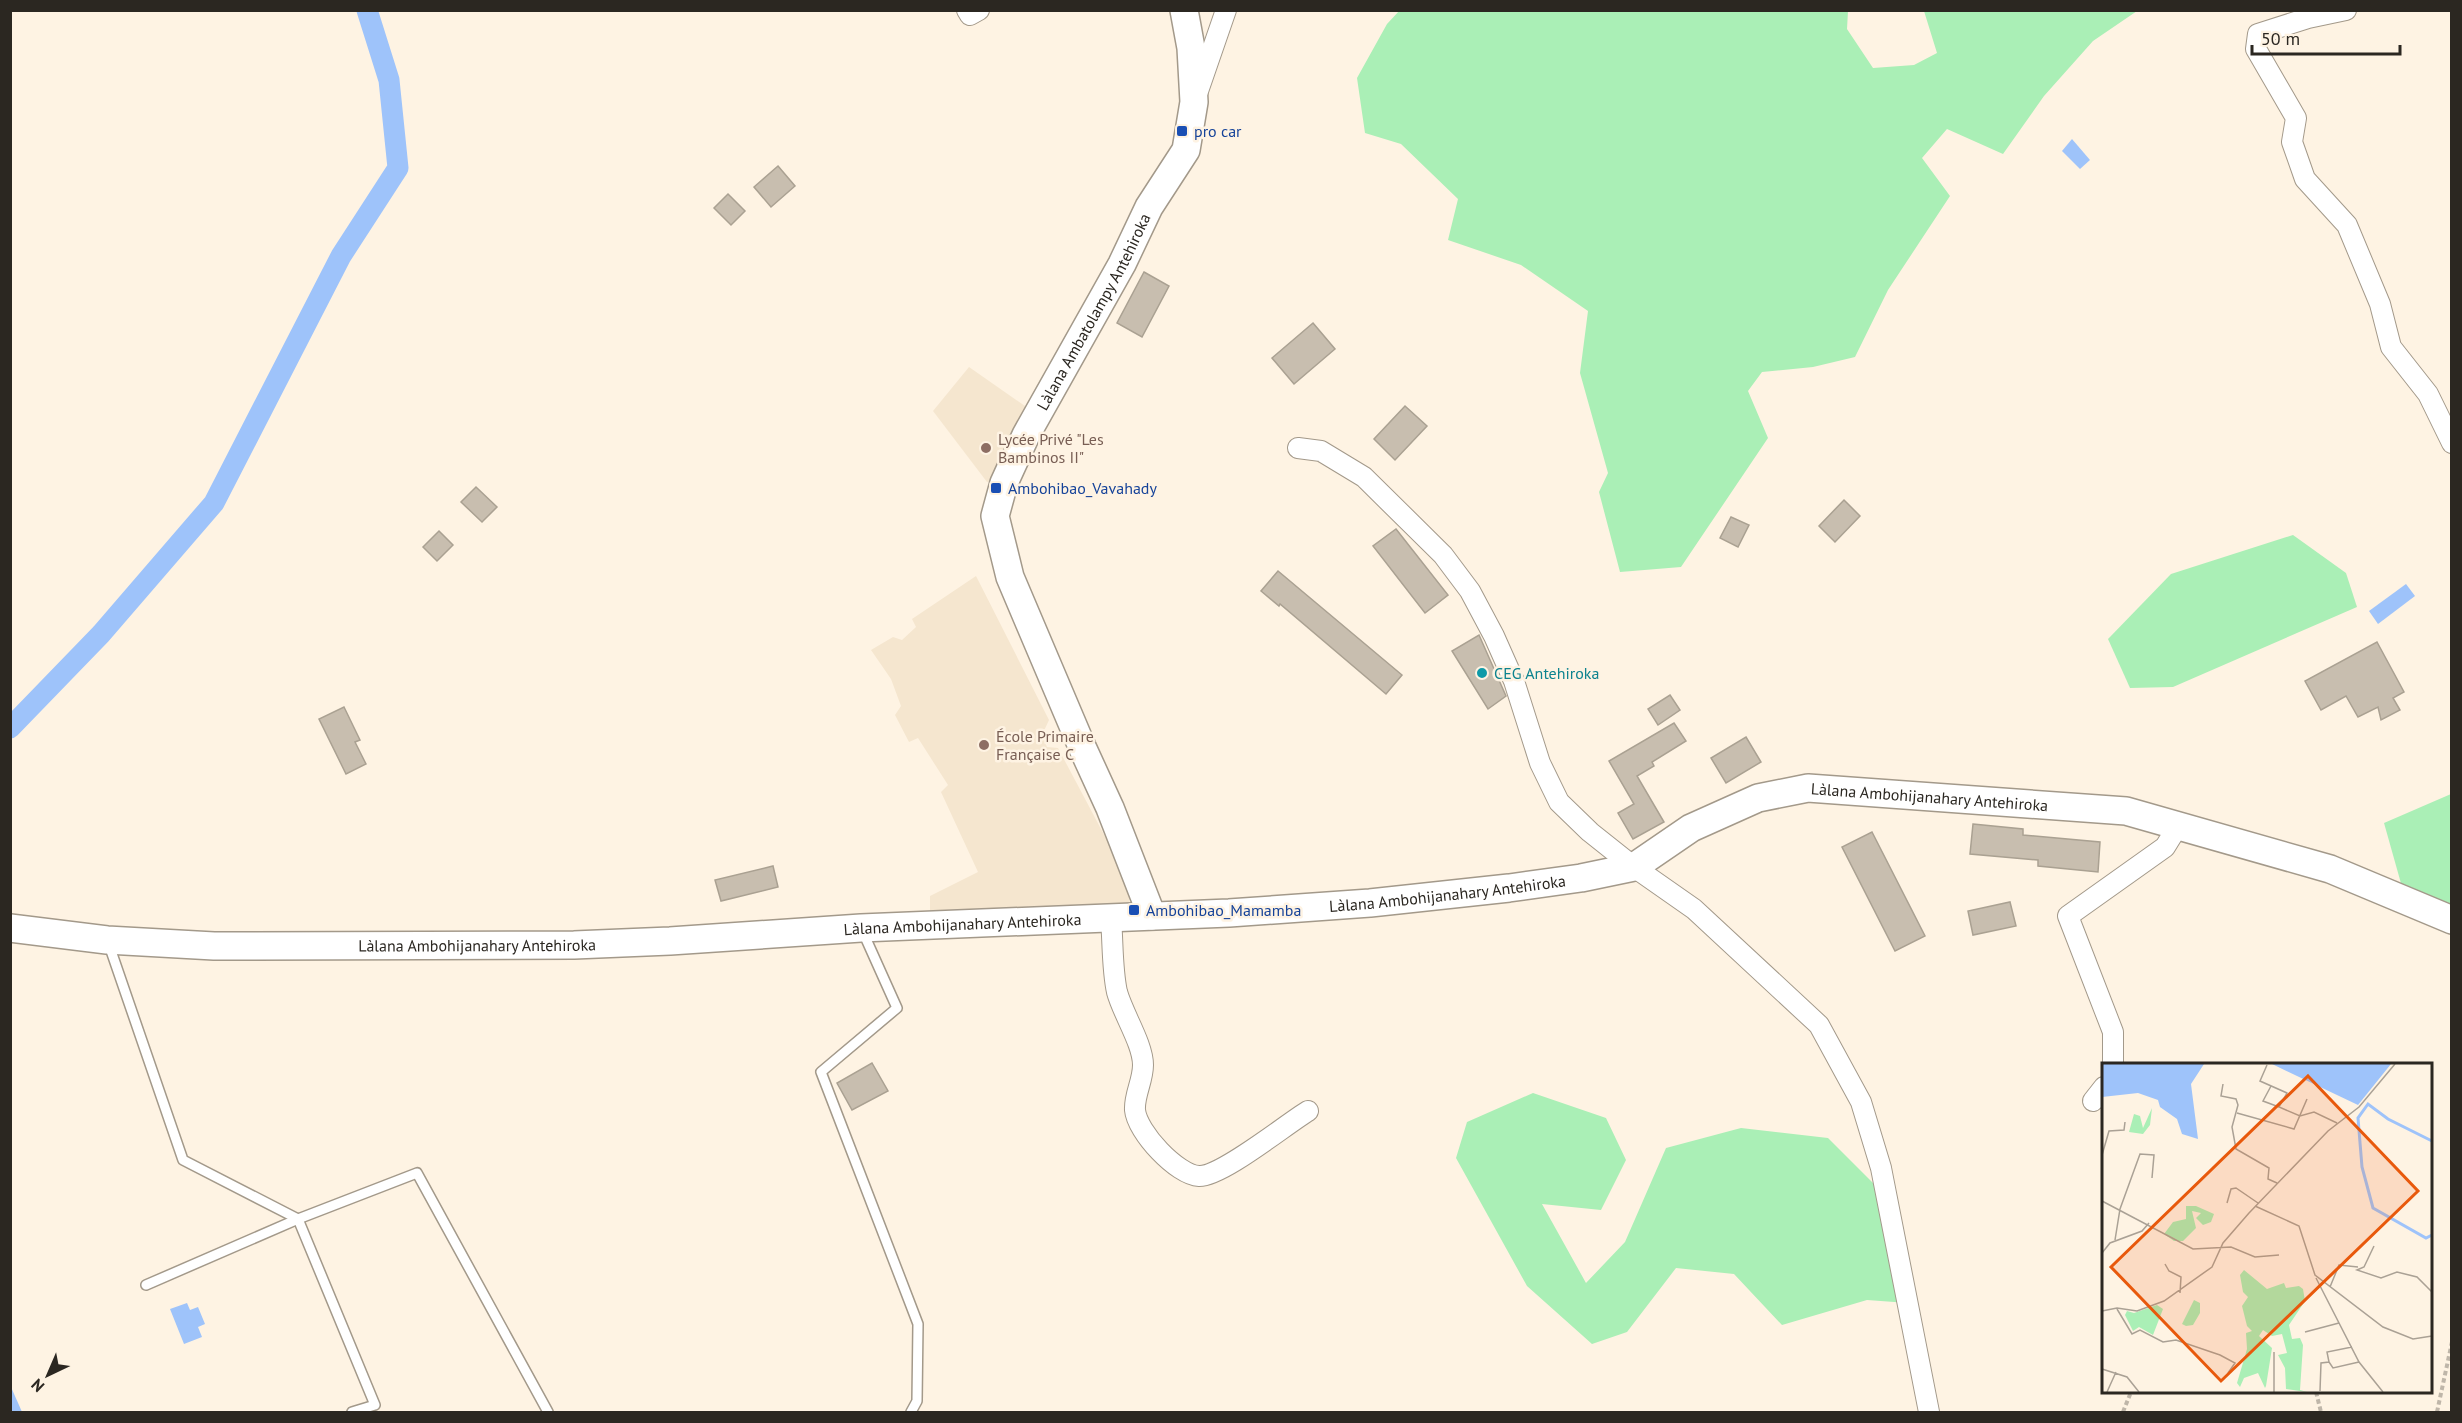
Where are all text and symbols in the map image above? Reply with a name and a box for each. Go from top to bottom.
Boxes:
scale bar [2252,18,2400,56]
text: 50 m [2261,27,2300,50]
place label: pro car [1194,121,1242,141]
marker: pro car [1175,124,1189,138]
street label: Làlana Ambatolampy Antehiroka [1032,210,1155,414]
place label: Lycée Privé "Les Bambinos II" [998,429,1104,467]
marker: Lycée Privé "Les Bambinos II" [979,441,993,455]
place label: Ambohibao_Vavahady [1008,478,1157,498]
marker: Ambohibao_Vavahady [989,481,1003,495]
place label: CEG Antehiroka [1494,663,1599,683]
marker: CEG Antehiroka [1475,666,1489,680]
place label: École Primaire Française C [996,726,1094,764]
marker: École Primaire Française C [977,738,991,752]
street label: Làlana Ambohijanahary Antehiroka [1810,778,2049,815]
street label: Làlana Ambohijanahary Antehiroka [1328,870,1567,916]
place label: Ambohibao_Mamamba [1146,900,1301,920]
marker: Ambohibao_Mamamba [1127,903,1141,917]
street label: Làlana Ambohijanahary Antehiroka [843,909,1082,939]
street label: Làlana Ambohijanahary Antehiroka [358,934,596,956]
inset map [2102,1063,2432,1393]
north arrow [18,1345,78,1405]
text: N [27,1375,48,1397]

